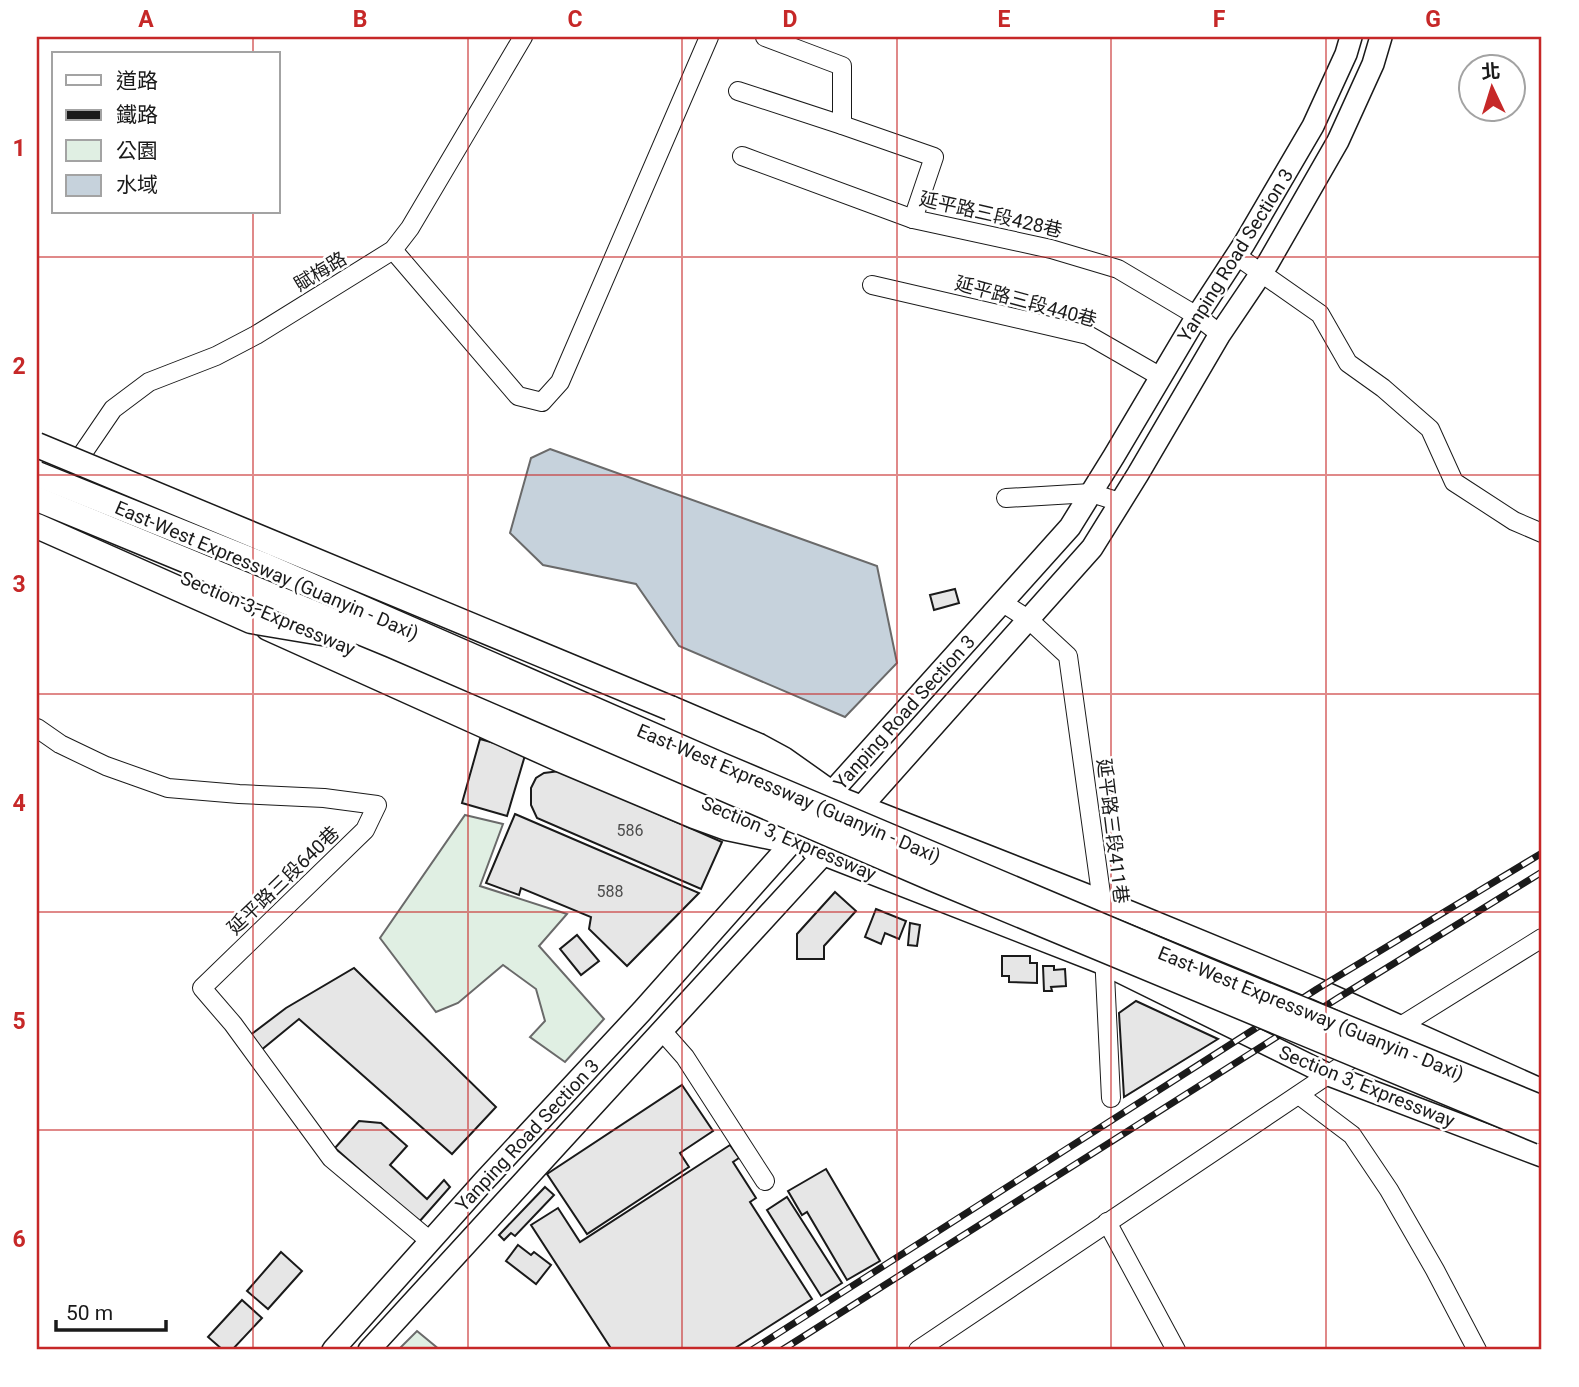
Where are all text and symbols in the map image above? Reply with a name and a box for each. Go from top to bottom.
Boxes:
text: A [138,6,154,33]
text: B [353,6,367,33]
text: C [567,6,583,33]
text: D [783,6,797,33]
text: E [998,6,1011,33]
text: F [1213,6,1226,33]
text: G [1425,6,1441,33]
legend [52,52,280,214]
north arrow [1456,52,1526,122]
text: 北 [1481,59,1501,84]
text: 道路 [116,69,158,93]
text: 鐵路 [116,103,158,127]
text: 1 [12,135,26,162]
text: 公園 [116,139,158,163]
street label: Yanping Road Section 3 [1173,164,1298,346]
text: 水域 [116,173,158,197]
street label: 延平路三段428巷 [917,187,1065,242]
street label: 賦梅路 [290,247,351,296]
street label: 延平路三段440巷 [952,271,1099,331]
text: 2 [12,353,26,380]
street label: East-West Expressway (Guanyin - Daxi) [111,496,422,645]
street label: Section 3, Expressway [177,566,359,661]
text: 3 [12,571,26,598]
street label: Yanping Road Section 3 [829,630,980,794]
street label: East-West Expressway (Guanyin - Daxi) [633,719,944,868]
street label: 延平路三段411巷 [1092,757,1133,905]
text: 4 [12,790,26,817]
street label: Section 3, Expressway [698,791,880,886]
street label: 延平路三段640巷 [223,821,344,939]
house number: 586 [617,821,643,840]
house number: 588 [597,882,623,901]
street label: East-West Expressway (Guanyin - Daxi) [1155,941,1467,1086]
text: 5 [12,1008,26,1035]
street label: Section 3, Expressway [1276,1041,1458,1132]
street label: Yanping Road Section 3 [451,1054,604,1216]
text: 6 [12,1226,26,1253]
scale bar [56,1289,166,1333]
text: 50 m [66,1301,113,1325]

